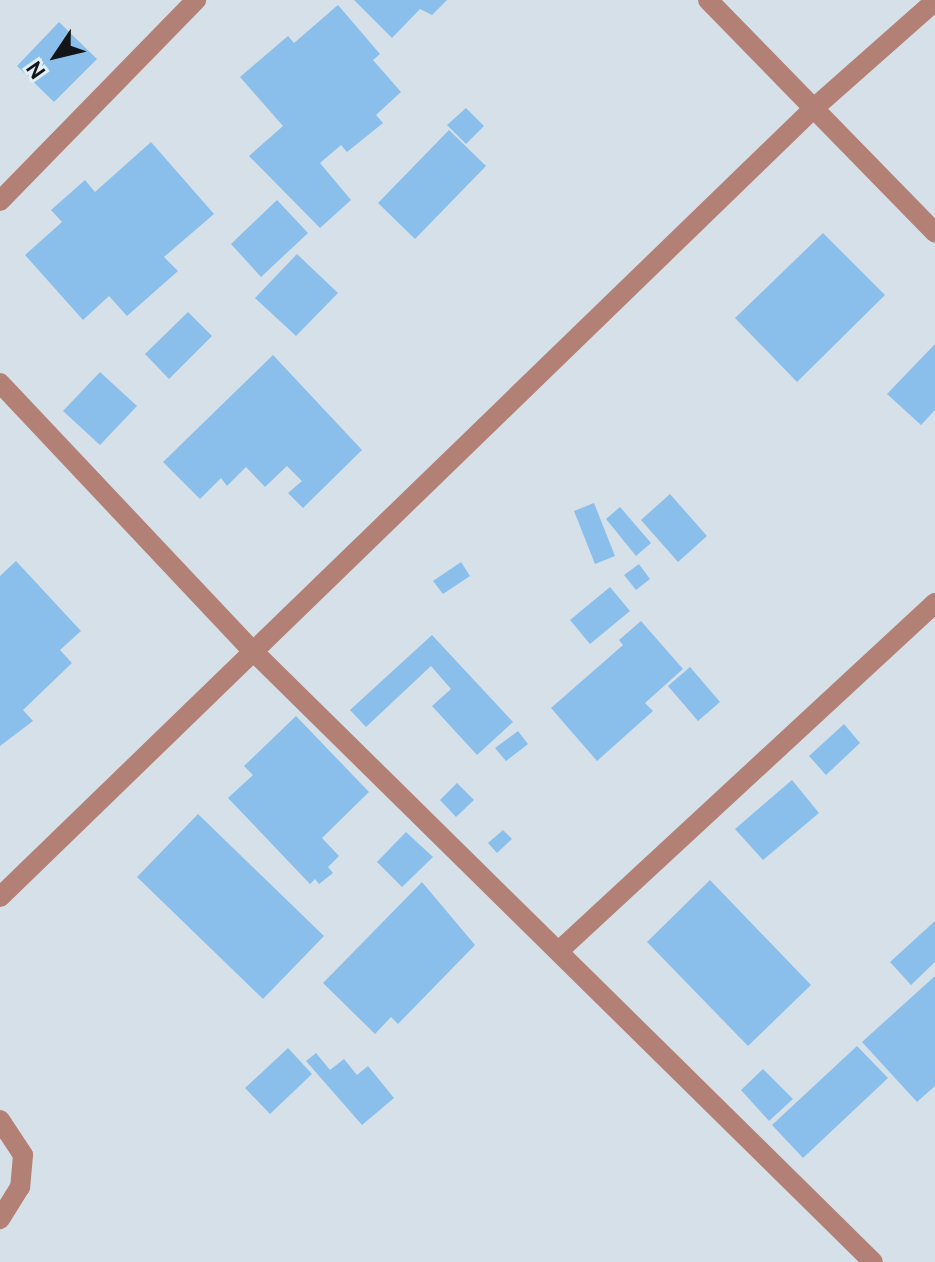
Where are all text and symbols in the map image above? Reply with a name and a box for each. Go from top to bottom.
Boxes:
north arrow [16,16,96,96]
text: N [20,56,51,84]

